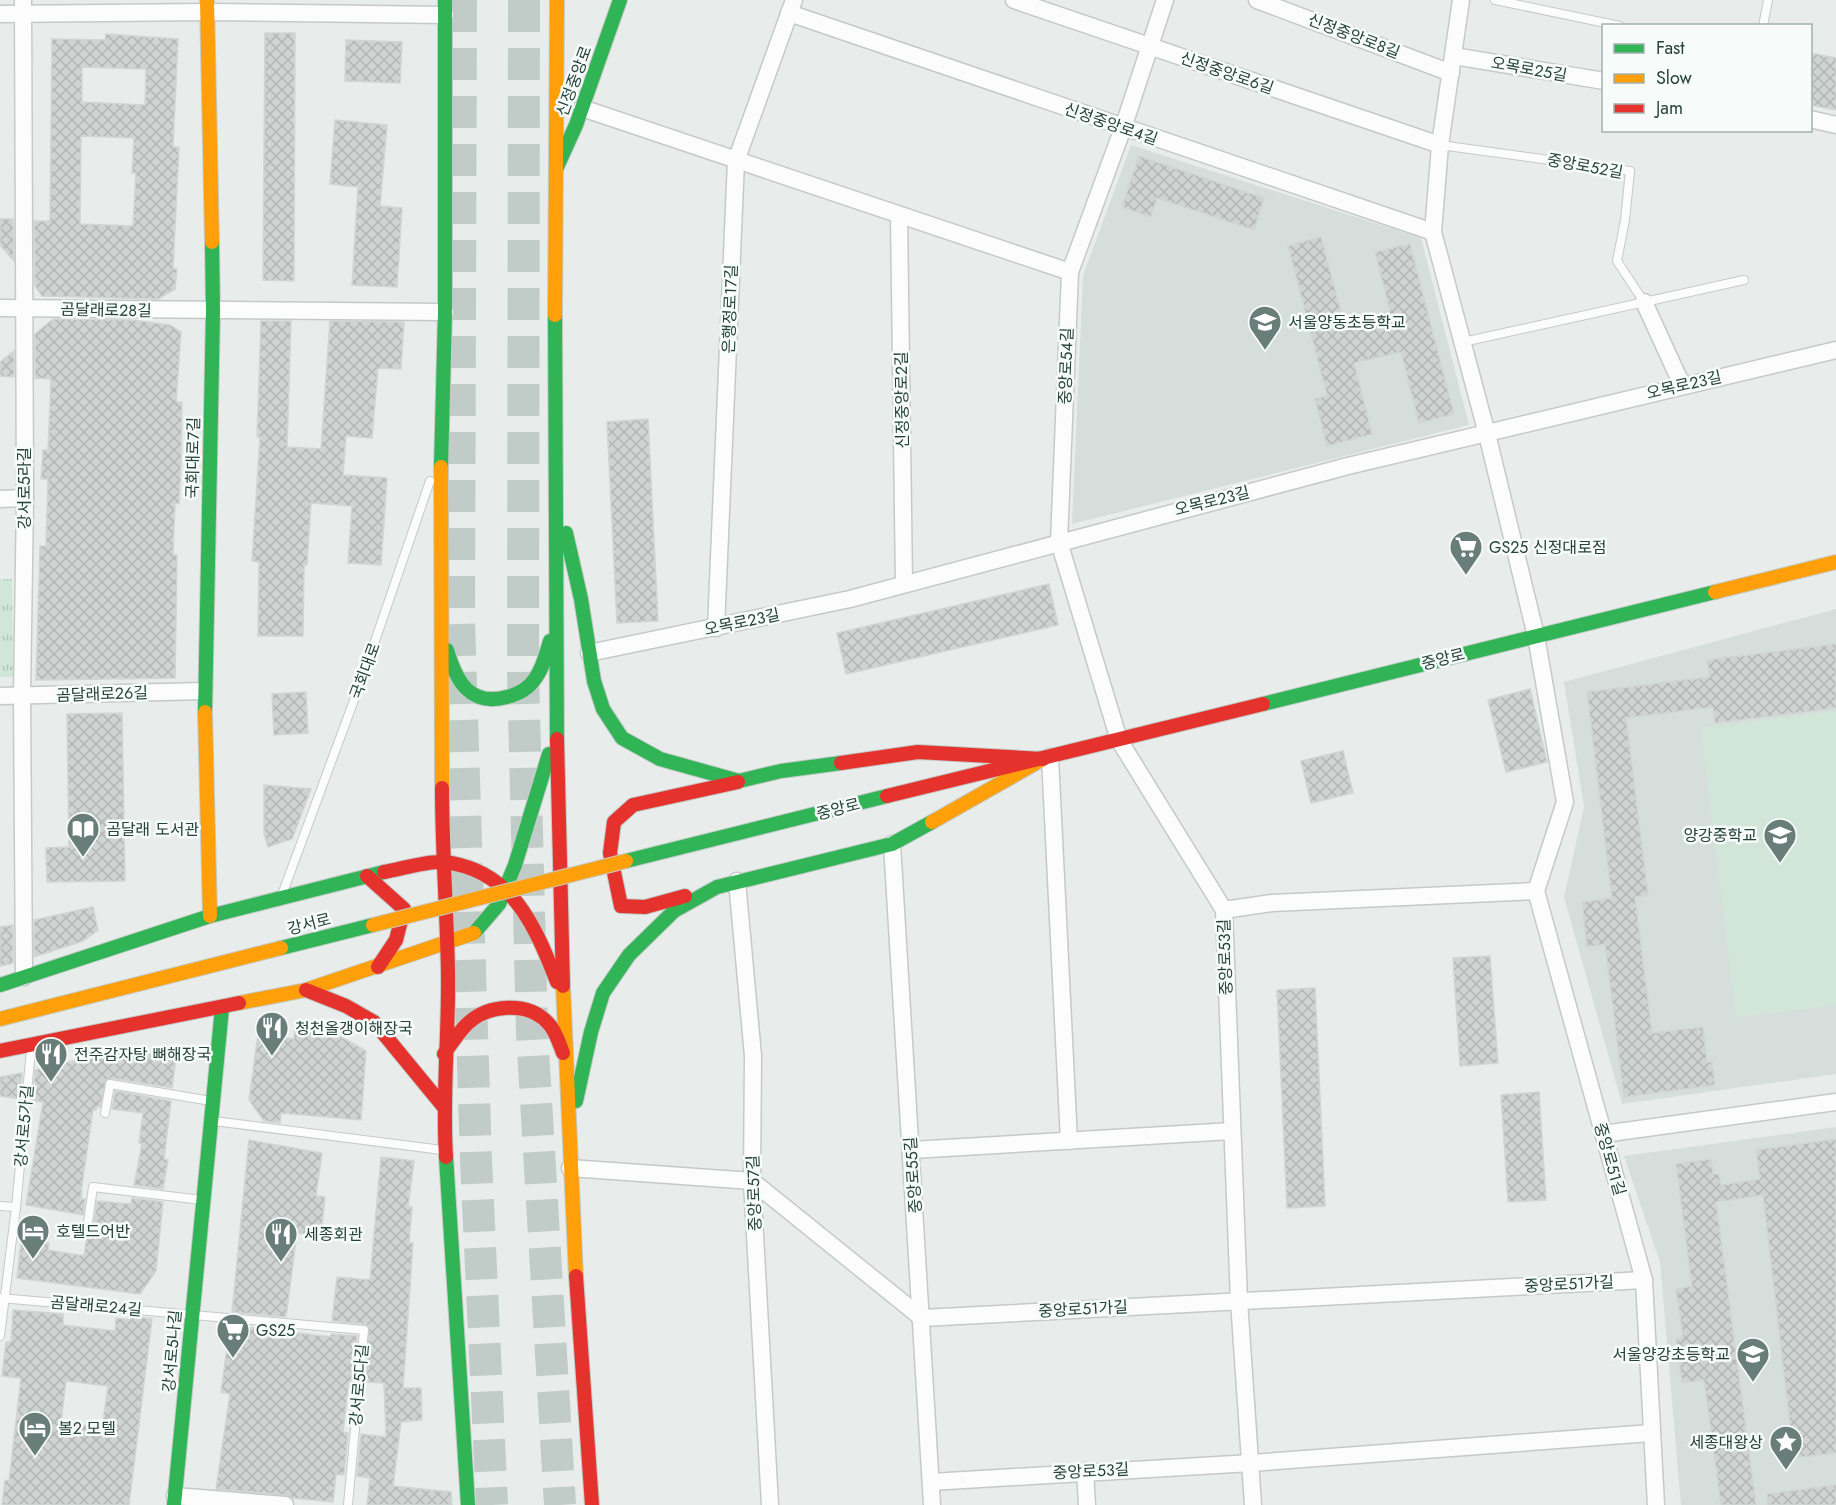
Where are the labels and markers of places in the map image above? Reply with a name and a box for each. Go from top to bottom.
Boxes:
school or university icon: 서울양동초등학교 [1247,304,1283,351]
place label: 서울양동초등학교 [1288,311,1406,334]
supermarket icon: GS25 신정대로점 [1448,529,1484,576]
place label: GS25 신정대로점 [1489,536,1607,559]
library icon: 곰달래 도서관 [65,811,101,858]
school or university icon: 양강중학교 [1762,817,1798,864]
place label: 곰달래 도서관 [106,818,199,841]
place label: 양강중학교 [1683,824,1757,847]
restaurant icon: 청천올갱이해장국 [254,1010,290,1057]
place label: 청천올갱이해장국 [295,1017,413,1040]
restaurant icon: 전주감자탕 뼈해장국 [33,1036,69,1083]
place label: 전주감자탕 뼈해장국 [74,1043,211,1066]
hotel icon: 호텔드어반 [15,1213,51,1260]
restaurant icon: 세종회관 [263,1216,299,1263]
place label: 호텔드어반 [56,1220,130,1243]
place label: 세종회관 [304,1223,363,1246]
supermarket icon: GS25 [215,1312,251,1359]
place label: GS25 [256,1319,295,1342]
school or university icon: 서울양강초등학교 [1735,1336,1771,1383]
place label: 서울양강초등학교 [1612,1343,1730,1366]
hotel icon: 볼2 모텔 [17,1410,53,1457]
place label: 볼2 모텔 [58,1417,116,1440]
place icon: 세종대왕상 [1768,1424,1804,1471]
place label: 세종대왕상 [1689,1431,1763,1454]

